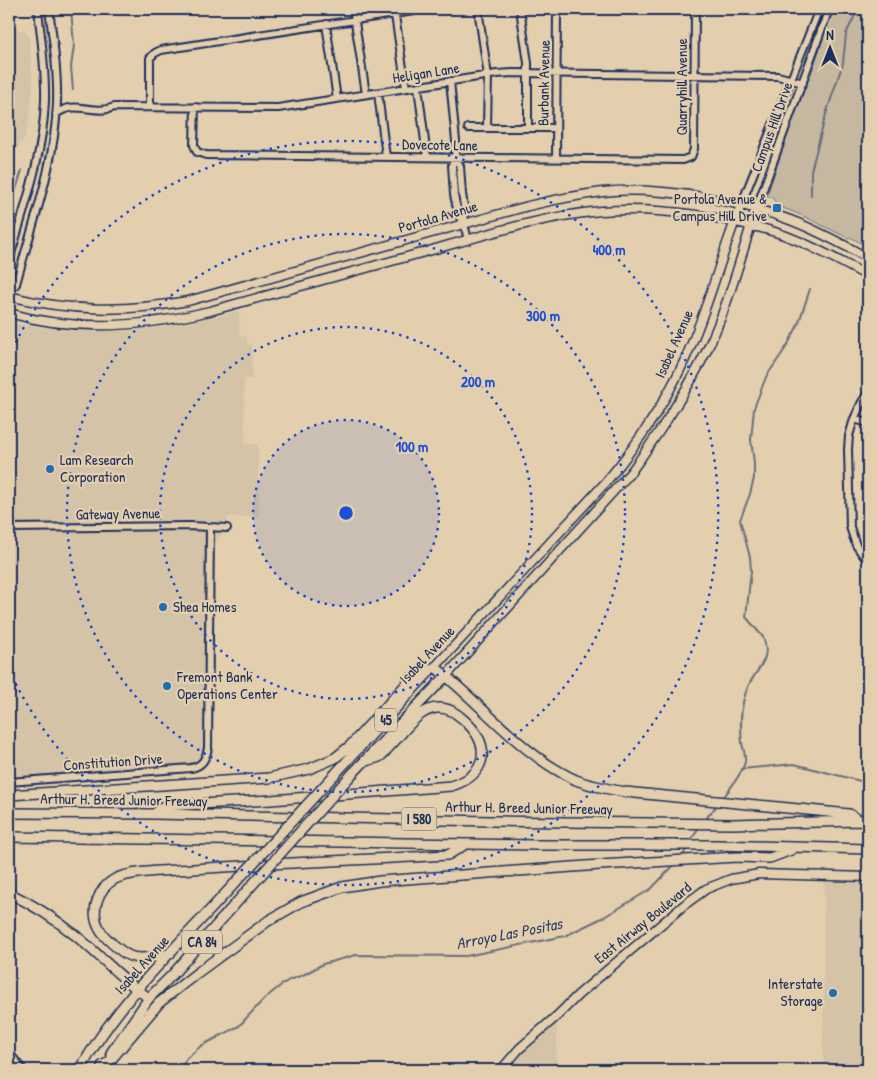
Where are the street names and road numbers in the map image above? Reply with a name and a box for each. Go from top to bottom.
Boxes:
street label: Quarryhill Avenue [671,38,692,136]
street label: Burbank Avenue [532,40,555,126]
street label: Heligan Lane [391,57,461,88]
street label: Campus Hill Drive [746,79,798,175]
street label: Dovecote Lane [402,133,478,156]
street label: Portola Avenue [396,195,480,238]
street label: Isabel Avenue [649,306,698,381]
street label: Gateway Avenue [75,502,161,525]
street label: Isabel Avenue [394,621,459,688]
road number: 45 [375,708,397,732]
street label: Constitution Drive [63,748,163,775]
street label: Arthur H. Breed Junior Freeway [40,788,208,811]
street label: Arthur H. Breed Junior Freeway [445,796,613,819]
road number: I 580 [402,808,436,831]
street label: East Airway Boulevard [590,877,696,968]
road number: CA 84 [182,930,222,954]
street label: Isabel Avenue [109,931,174,999]

